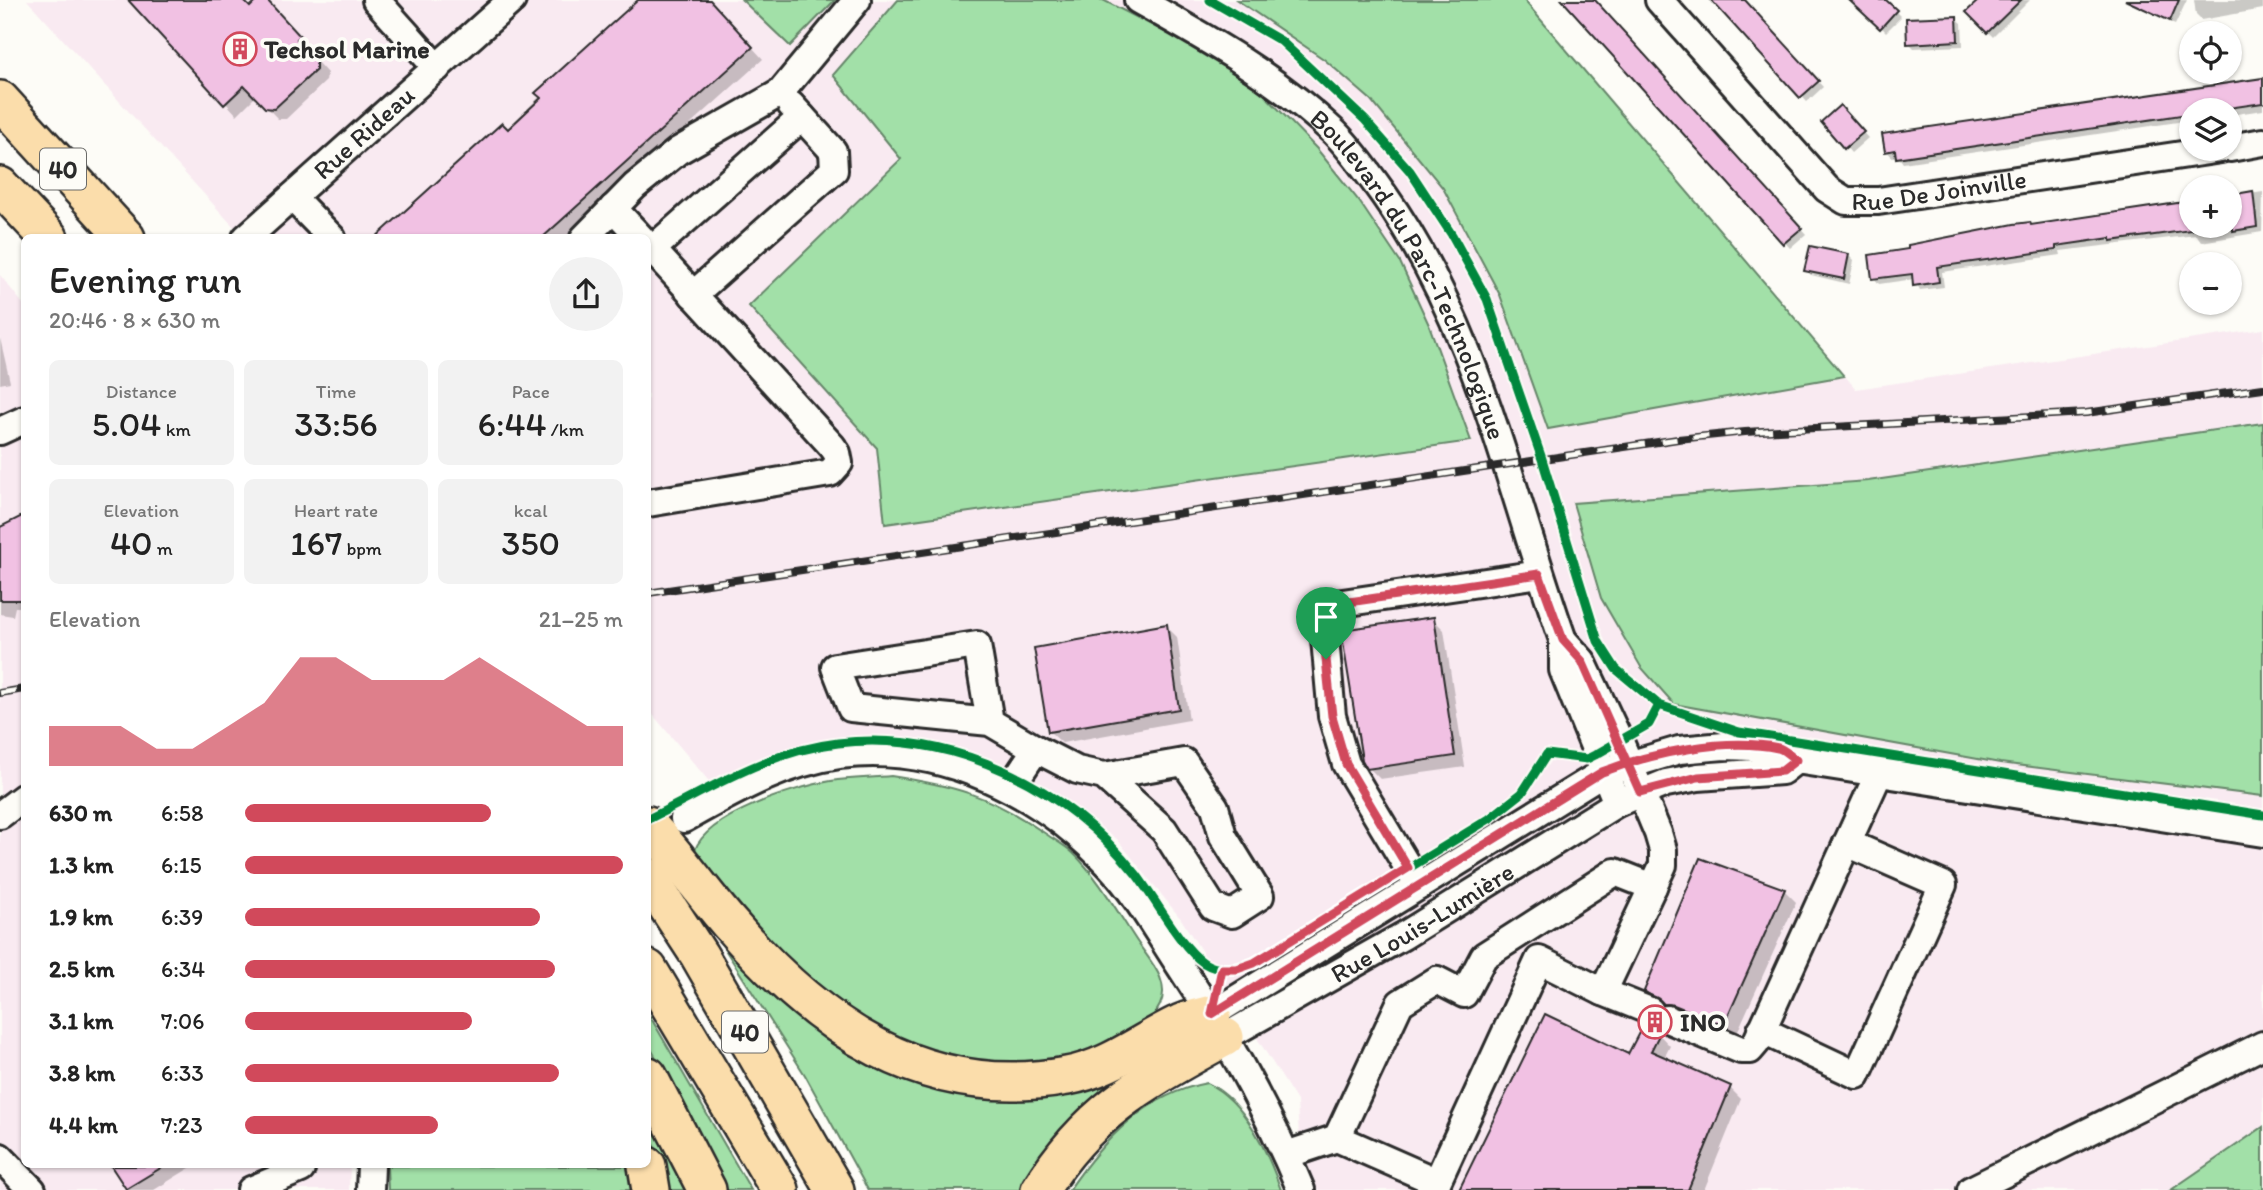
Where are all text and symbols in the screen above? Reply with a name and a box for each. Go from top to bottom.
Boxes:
map controls [2179,21,2242,315]
button: locate [2179,21,2242,84]
building icon: Techsol Marine [221,30,259,68]
place label: Techsol Marine [263,33,430,65]
street label: Rue Rideau [307,79,421,186]
button: layers [2179,98,2242,161]
street label: Boulevard du Parc-Technologique [1304,102,1513,444]
road number: 40 [40,148,86,190]
street label: Rue De Joinville [1851,163,2029,217]
button: + [2179,175,2242,238]
button: − [2179,252,2242,315]
text: Evening run [49,257,242,303]
button: share [549,257,623,331]
text: 20:46 · 8 × 630 m [49,306,220,334]
text: Distance [106,380,177,403]
text: Time [316,380,356,403]
text: Pace [512,380,550,403]
text: 5.04 [92,403,161,445]
text: 33:56 [294,403,378,445]
text: 6:44 [477,403,547,445]
text: km [161,418,191,441]
text: /km [547,418,584,441]
text: Elevation [104,499,179,522]
text: Heart rate [294,499,378,522]
text: kcal [514,499,548,522]
text: 40 [110,522,153,564]
text: 167 [290,522,342,564]
text: 350 [501,522,560,564]
text: m [153,537,173,560]
text: bpm [342,537,382,560]
pin [1296,587,1356,659]
icon: arrive [1307,598,1345,636]
text: Elevation [49,605,140,633]
text: 21–25 m [539,605,623,633]
text: 630 m [49,799,112,827]
text: 6:58 [161,799,203,827]
text: 1.3 km [49,851,113,879]
text: 6:15 [161,851,202,879]
street label: Rue Louis-Lumière [1325,855,1520,990]
text: 1.9 km [49,903,113,931]
text: 6:39 [161,903,203,931]
text: 2.5 km [49,955,114,983]
text: 6:34 [161,955,205,983]
building icon: INO [1636,1003,1674,1041]
place label: INO [1680,1006,1726,1038]
text: 3.1 km [49,1007,113,1035]
text: 7:06 [161,1007,204,1035]
road number: 40 [722,1012,768,1052]
text: 3.8 km [49,1059,115,1087]
text: 6:33 [161,1059,204,1087]
text: 4.4 km [49,1111,118,1139]
text: 7:23 [161,1111,203,1139]

